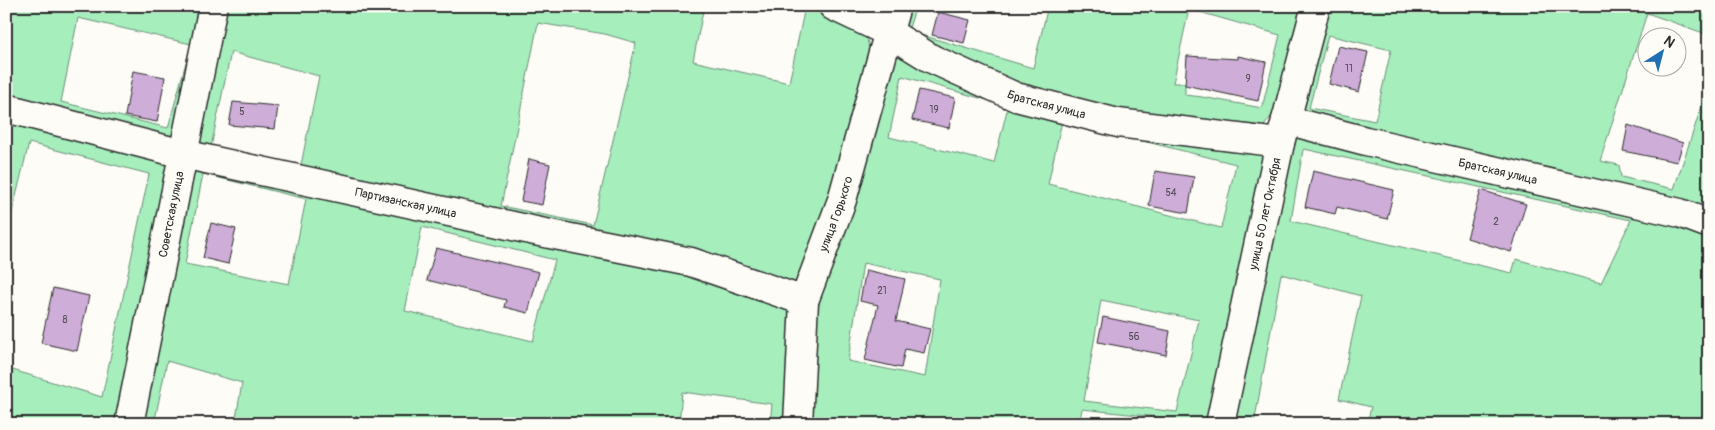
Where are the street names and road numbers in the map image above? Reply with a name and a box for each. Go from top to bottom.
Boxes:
street label: Братская улица [1005,87,1088,123]
street label: Братская улица [1457,155,1539,188]
street label: улица 50 лет Октября [1246,156,1285,272]
street label: Советская улица [156,169,188,259]
street label: улица Горького [816,174,856,255]
street label: Партизанская улица [354,185,458,222]

